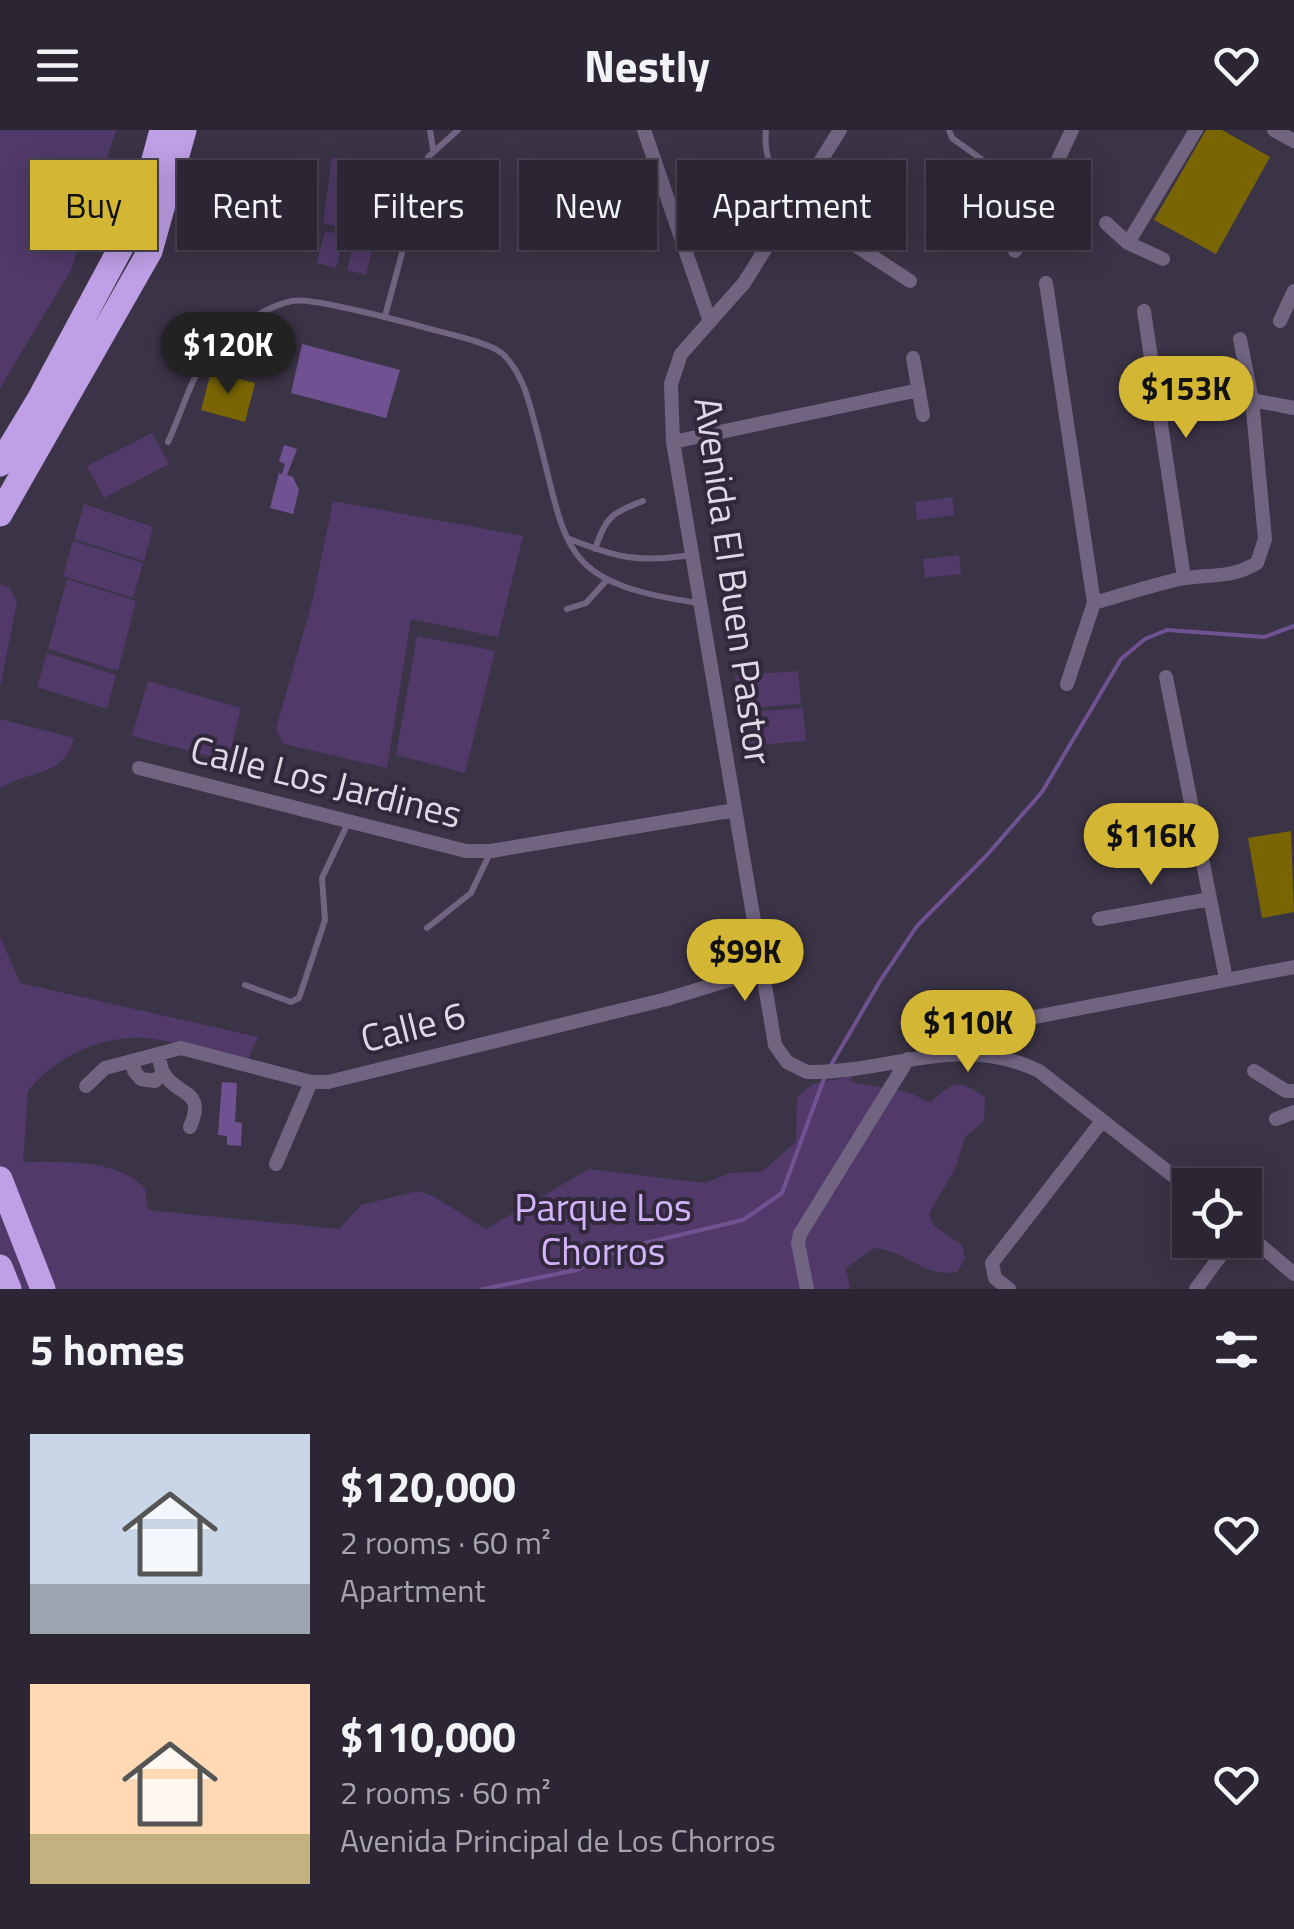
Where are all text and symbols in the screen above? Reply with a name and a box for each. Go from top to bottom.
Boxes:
text: Nestly [584,31,710,99]
icon: menu [30,38,85,93]
icon: heart [1209,38,1264,93]
chip: Buy [30,160,157,250]
chip: Rent [177,160,317,250]
chip: Filters [337,160,499,250]
chip: New [519,160,657,250]
chip: Apartment [677,160,906,250]
chip: House [926,160,1091,250]
pin: $120K [158,312,298,397]
text: $120K [183,320,273,368]
pin: $153K [1116,356,1256,441]
text: $153K [1141,364,1231,412]
street label: Avenida El Buen Pastor [679,393,788,768]
street label: Calle Los Jardines [185,719,468,843]
pin: $116K [1081,803,1221,888]
text: $116K [1106,811,1196,859]
pin: $99K [686,919,804,1004]
text: $99K [709,927,781,975]
street label: Calle 6 [354,985,471,1067]
pin: $110K [898,990,1038,1075]
text: $110K [923,998,1013,1046]
map controls [1172,1168,1262,1258]
button: locate [1172,1168,1262,1258]
park label: Parque Los Chorros [514,1178,692,1280]
text: 5 homes [30,1317,185,1381]
icon: filters [1209,1322,1264,1377]
text: $120,000 [340,1454,516,1518]
icon: home [110,1474,230,1594]
icon: heart [1209,1507,1264,1562]
text: 2 rooms · 60 m² [340,1518,551,1566]
text: Apartment [340,1566,486,1614]
text: $110,000 [340,1704,516,1768]
icon: home [110,1724,230,1844]
icon: heart [1209,1757,1264,1812]
text: 2 rooms · 60 m² [340,1768,551,1816]
text: Avenida Principal de Los Chorros [340,1816,776,1864]

